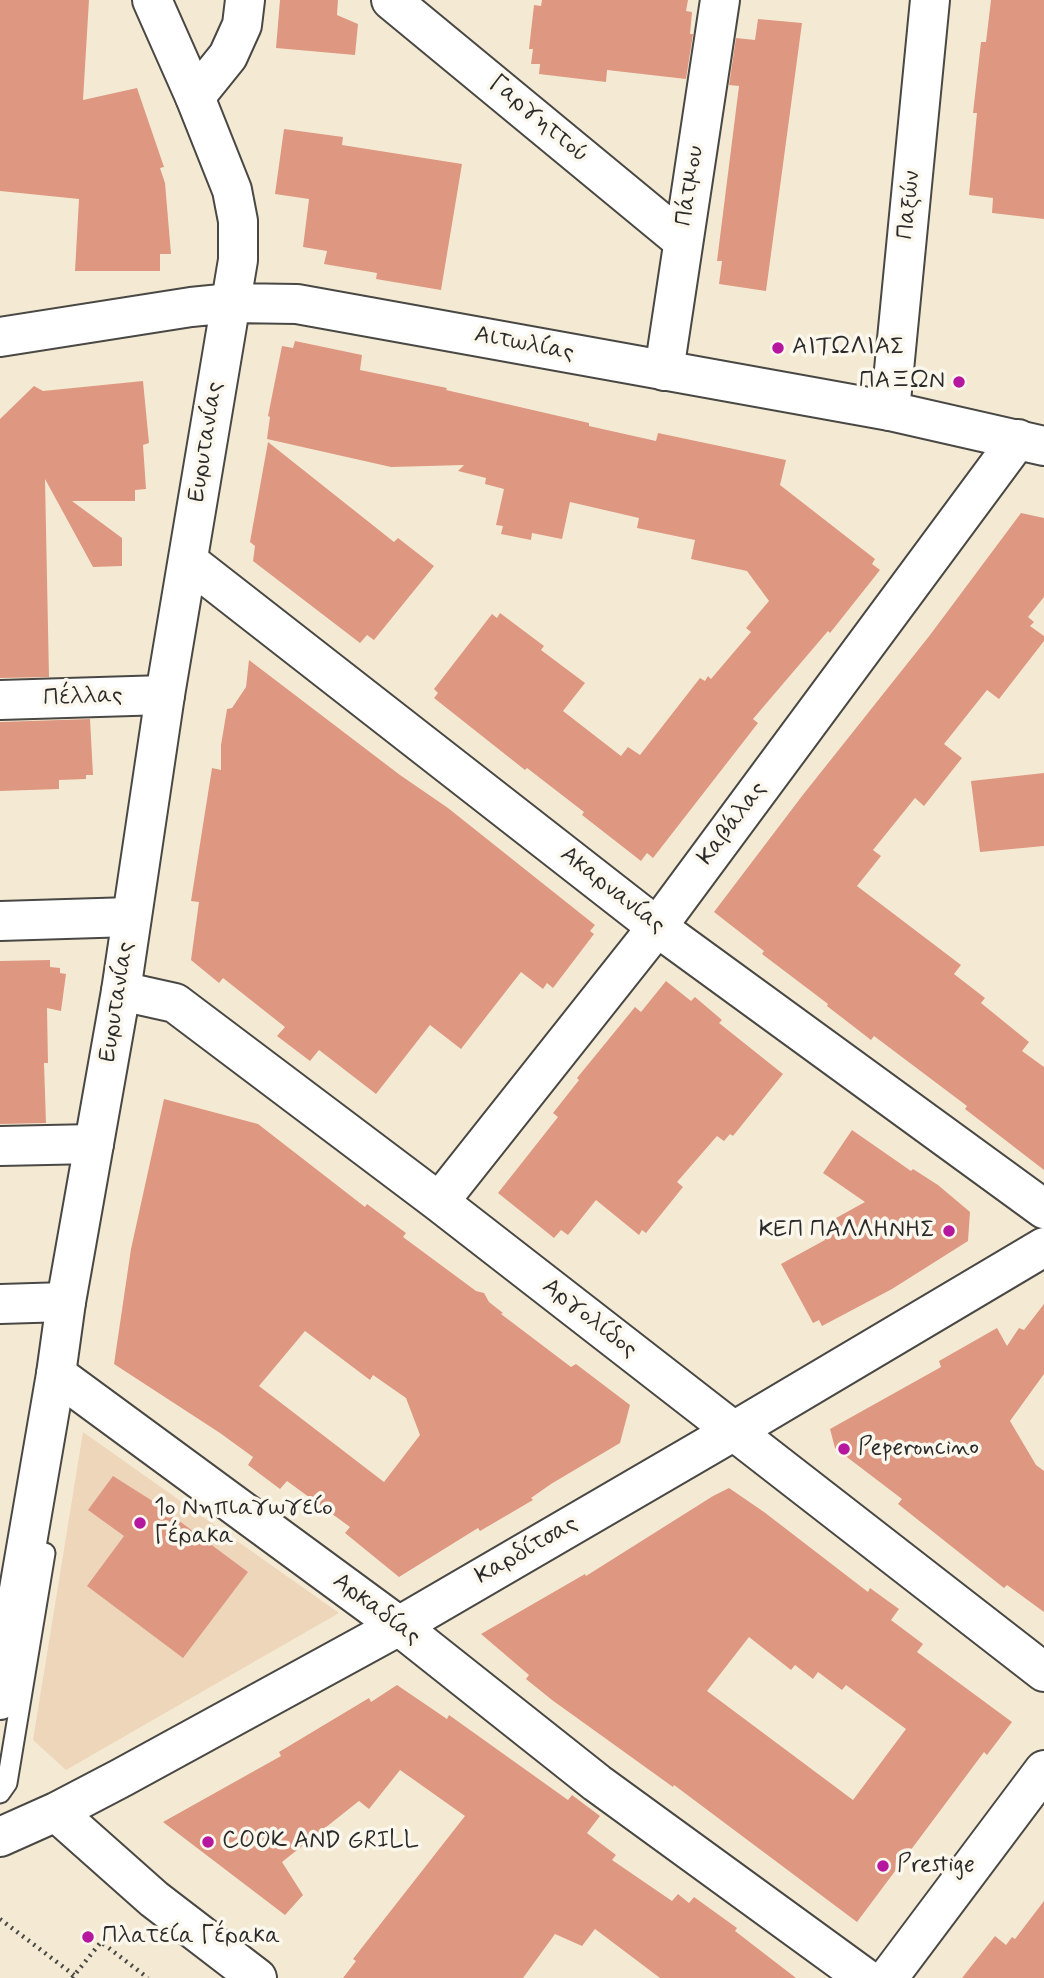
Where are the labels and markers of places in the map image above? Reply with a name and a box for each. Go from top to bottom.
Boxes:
place label: ΑΙΤΩΛΙΑΣ [792,334,905,362]
marker: ΑΙΤΩΛΙΑΣ [770,340,786,356]
place label: ΠΑΞΩΝ [859,368,945,396]
marker: ΠΑΞΩΝ [951,374,967,390]
place label: ΚΕΠ ΠΑΛΛΗΝΗΣ [759,1217,935,1245]
marker: ΚΕΠ ΠΑΛΛΗΝΗΣ [941,1223,957,1239]
place label: Peperoncino [858,1435,979,1463]
marker: Peperoncino [836,1441,852,1457]
place label: 1ο Νηπιαγωγείο Γέρακα [154,1495,333,1551]
marker: 1ο Νηπιαγωγείο Γέρακα [132,1515,148,1531]
place label: COOK AND GRILL [222,1828,418,1856]
marker: COOK AND GRILL [200,1834,216,1850]
place label: Prestige [897,1852,975,1880]
marker: Prestige [875,1858,891,1874]
place label: Πλατεία Γέρακα [102,1923,280,1951]
marker: Πλατεία Γέρακα [80,1929,96,1945]

